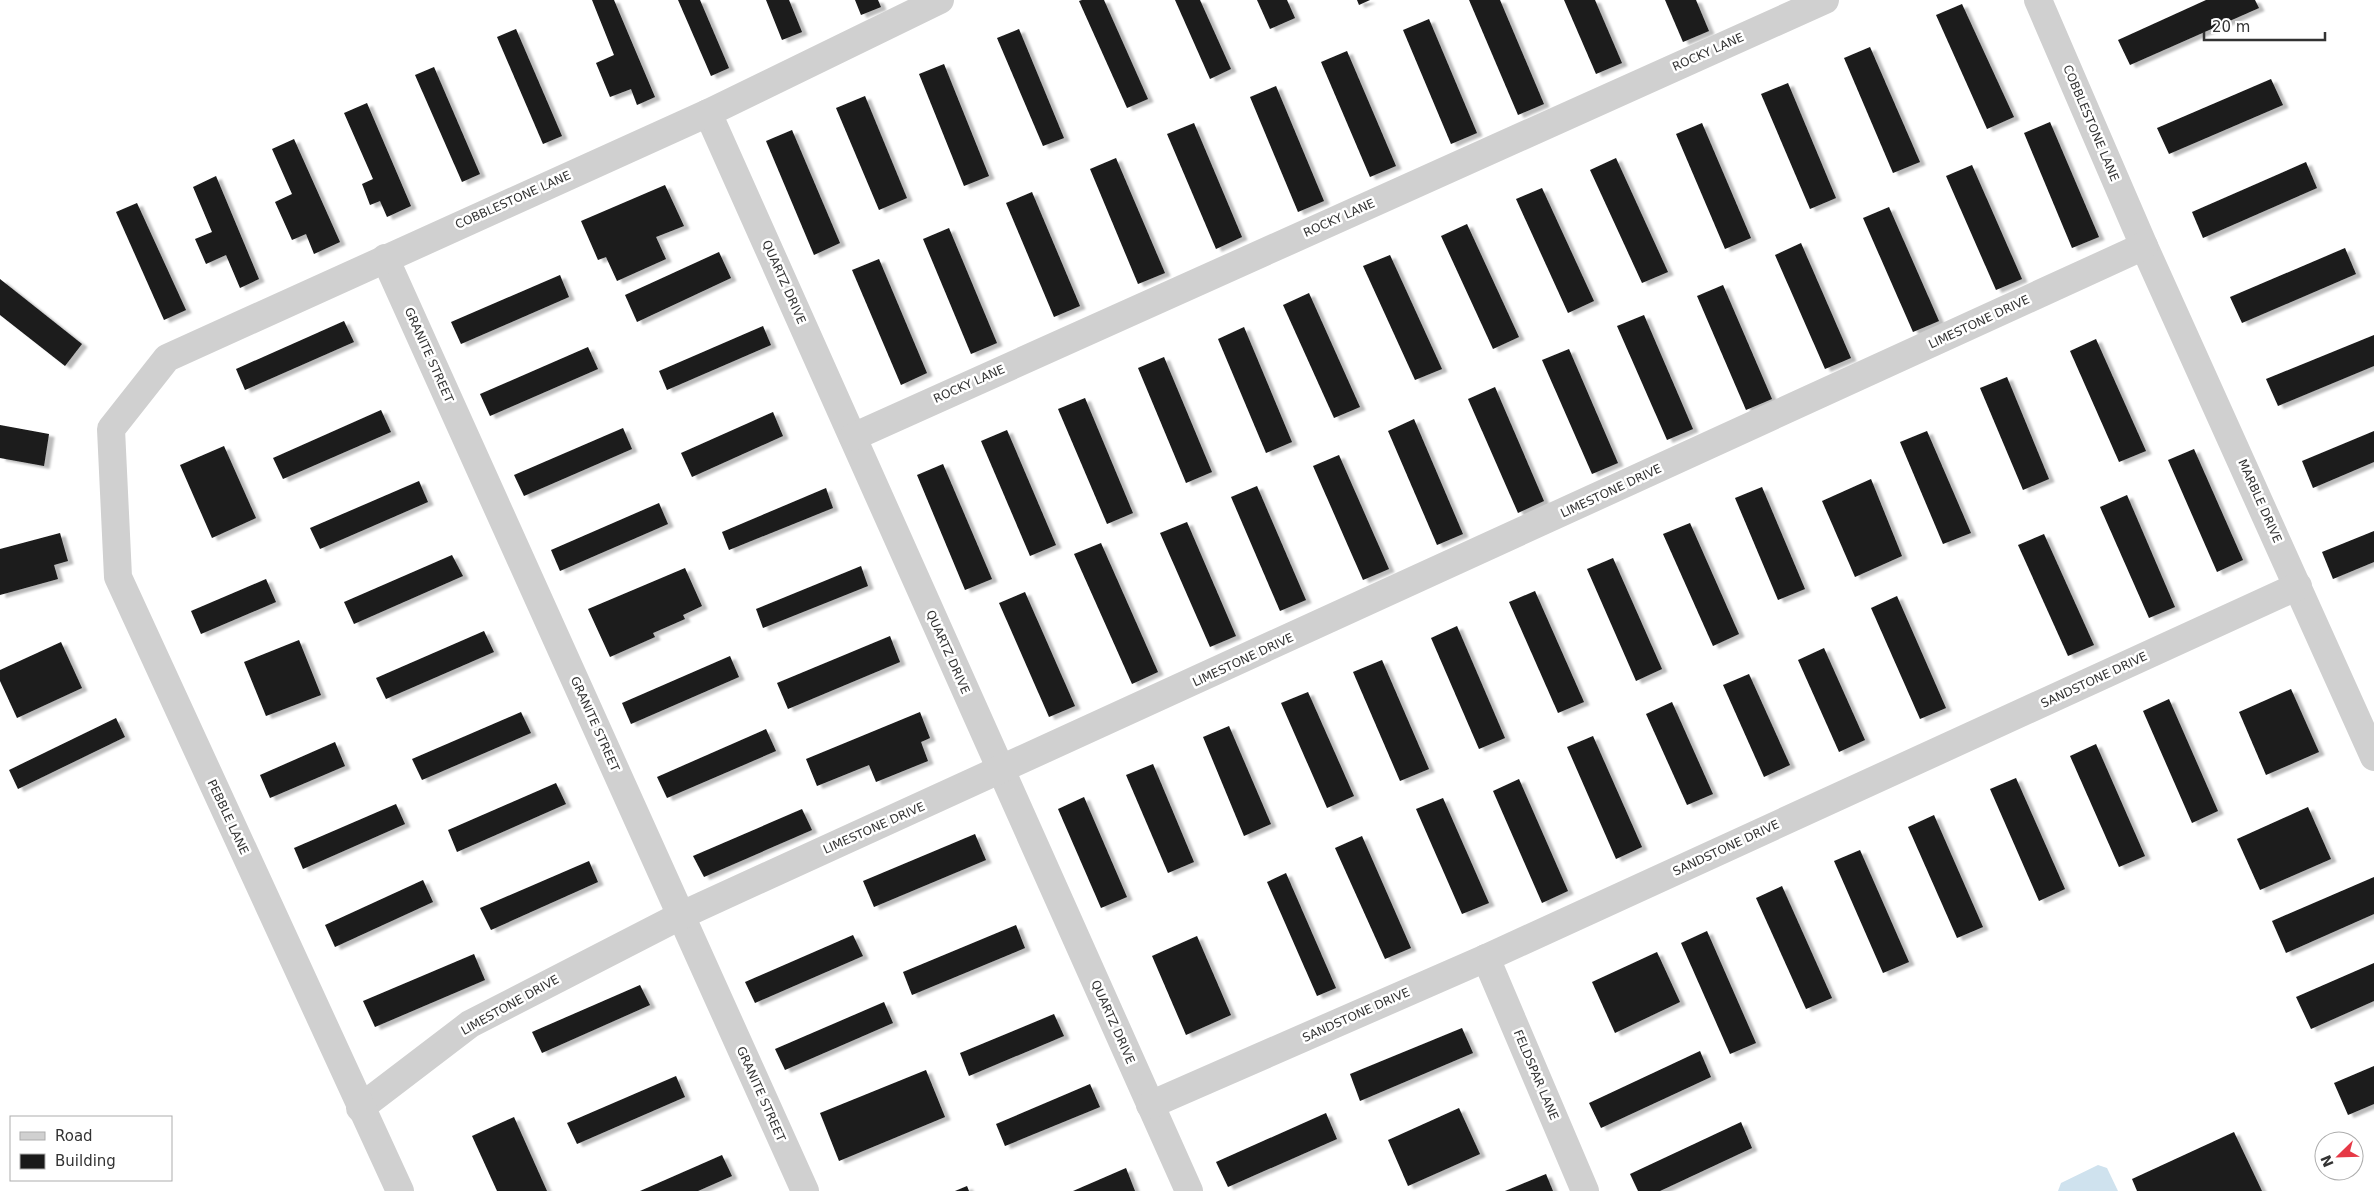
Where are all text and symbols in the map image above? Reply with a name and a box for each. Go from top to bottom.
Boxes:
scale bar [2204,10,2325,42]
text: 20 m [2212,18,2250,36]
street label: ROCKY LANE [1670,30,1746,74]
street label: COBBLESTONE LANE [2060,63,2122,183]
street label: COBBLESTONE LANE [453,168,573,232]
street label: ROCKY LANE [1301,196,1377,240]
street label: QUARTZ DRIVE [759,238,809,326]
street label: LIMESTONE DRIVE [1926,292,2032,352]
street label: GRANITE STREET [402,305,456,405]
street label: ROCKY LANE [931,362,1007,406]
street label: MARBLE DRIVE [2235,457,2285,545]
street label: LIMESTONE DRIVE [1558,461,1664,521]
street label: QUARTZ DRIVE [923,608,973,696]
street label: LIMESTONE DRIVE [1190,630,1296,690]
street label: SANDSTONE DRIVE [2038,649,2150,711]
street label: GRANITE STREET [568,674,622,774]
street label: PEBBLE LANE [205,777,251,857]
street label: LIMESTONE DRIVE [821,799,927,857]
street label: SANDSTONE DRIVE [1670,817,1782,879]
street label: LIMESTONE DRIVE [459,972,561,1038]
street label: QUARTZ DRIVE [1088,978,1138,1066]
street label: SANDSTONE DRIVE [1300,985,1412,1045]
street label: FELDSPAR LANE [1511,1028,1561,1122]
street label: GRANITE STREET [734,1044,788,1144]
legend [10,1116,172,1181]
text: Road [55,1127,93,1145]
north arrow [2314,1131,2364,1181]
text: Building [55,1152,116,1170]
text: N [2317,1153,2337,1170]

